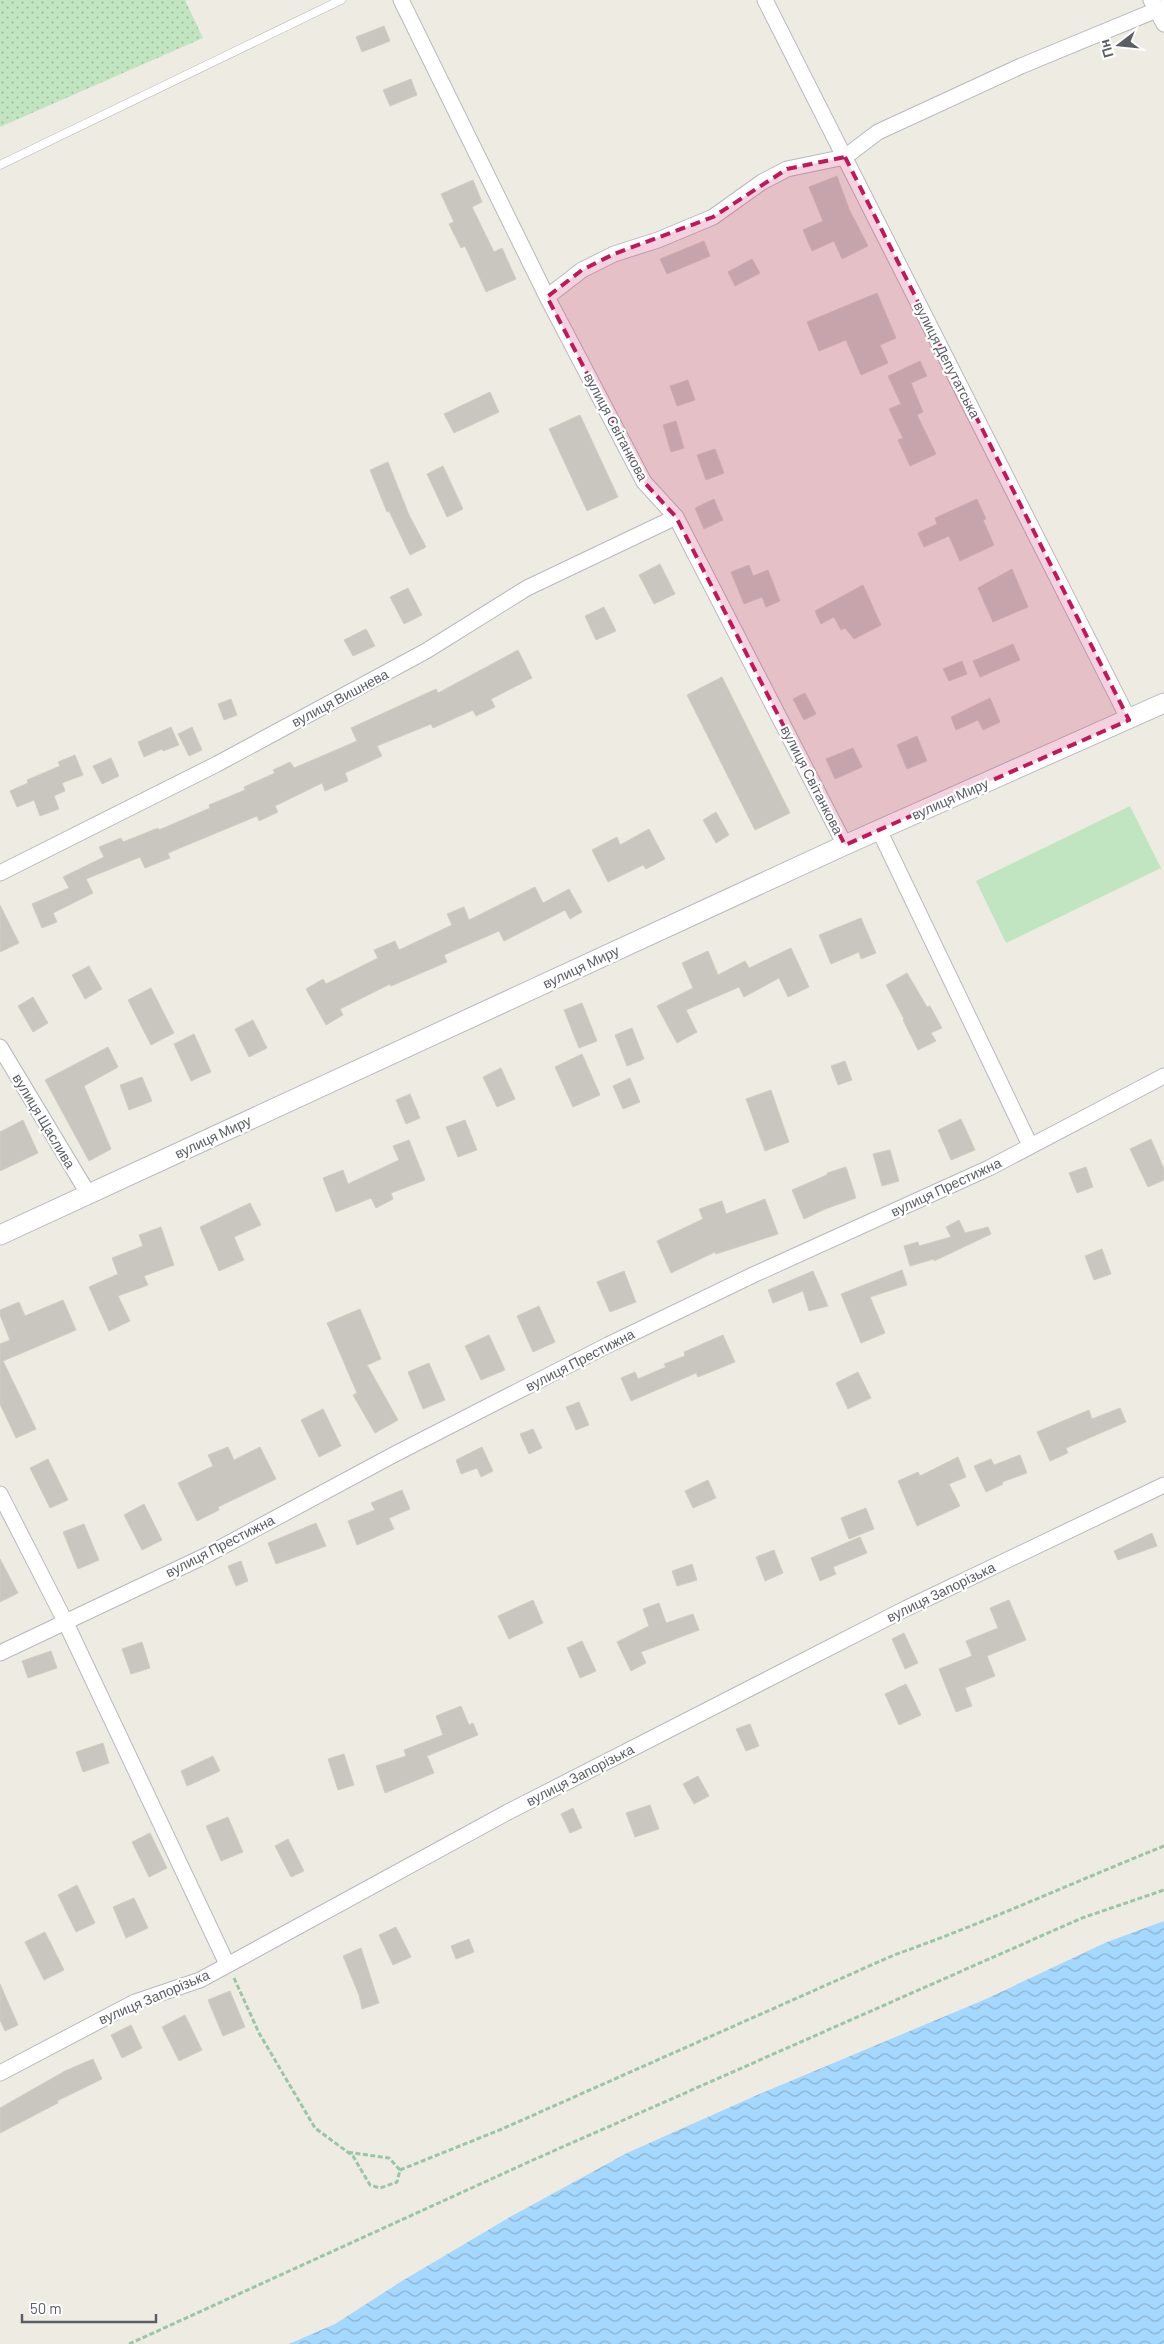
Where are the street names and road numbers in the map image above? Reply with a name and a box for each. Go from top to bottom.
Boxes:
street label: вулиця Депутатська [911,299,984,421]
street label: вулиця Світанкова [581,370,652,484]
street label: вулиця Вишнева [288,665,391,730]
street label: вулиця Світанкова [778,723,847,837]
street label: вулиця Миру [909,774,991,823]
street label: вулиця Миру [540,941,622,992]
street label: вулиця Щаслива [9,1070,79,1171]
street label: вулиця Миру [172,1111,254,1162]
street label: вулиця Престижна [888,1153,1004,1220]
street label: вулиця Престижна [522,1325,637,1394]
street label: вулиця Престижна [162,1511,277,1580]
street label: вулиця Запорізька [884,1558,998,1625]
street label: вулиця Запорізька [523,1740,637,1809]
street label: вулиця Запорізька [96,1965,212,2028]

